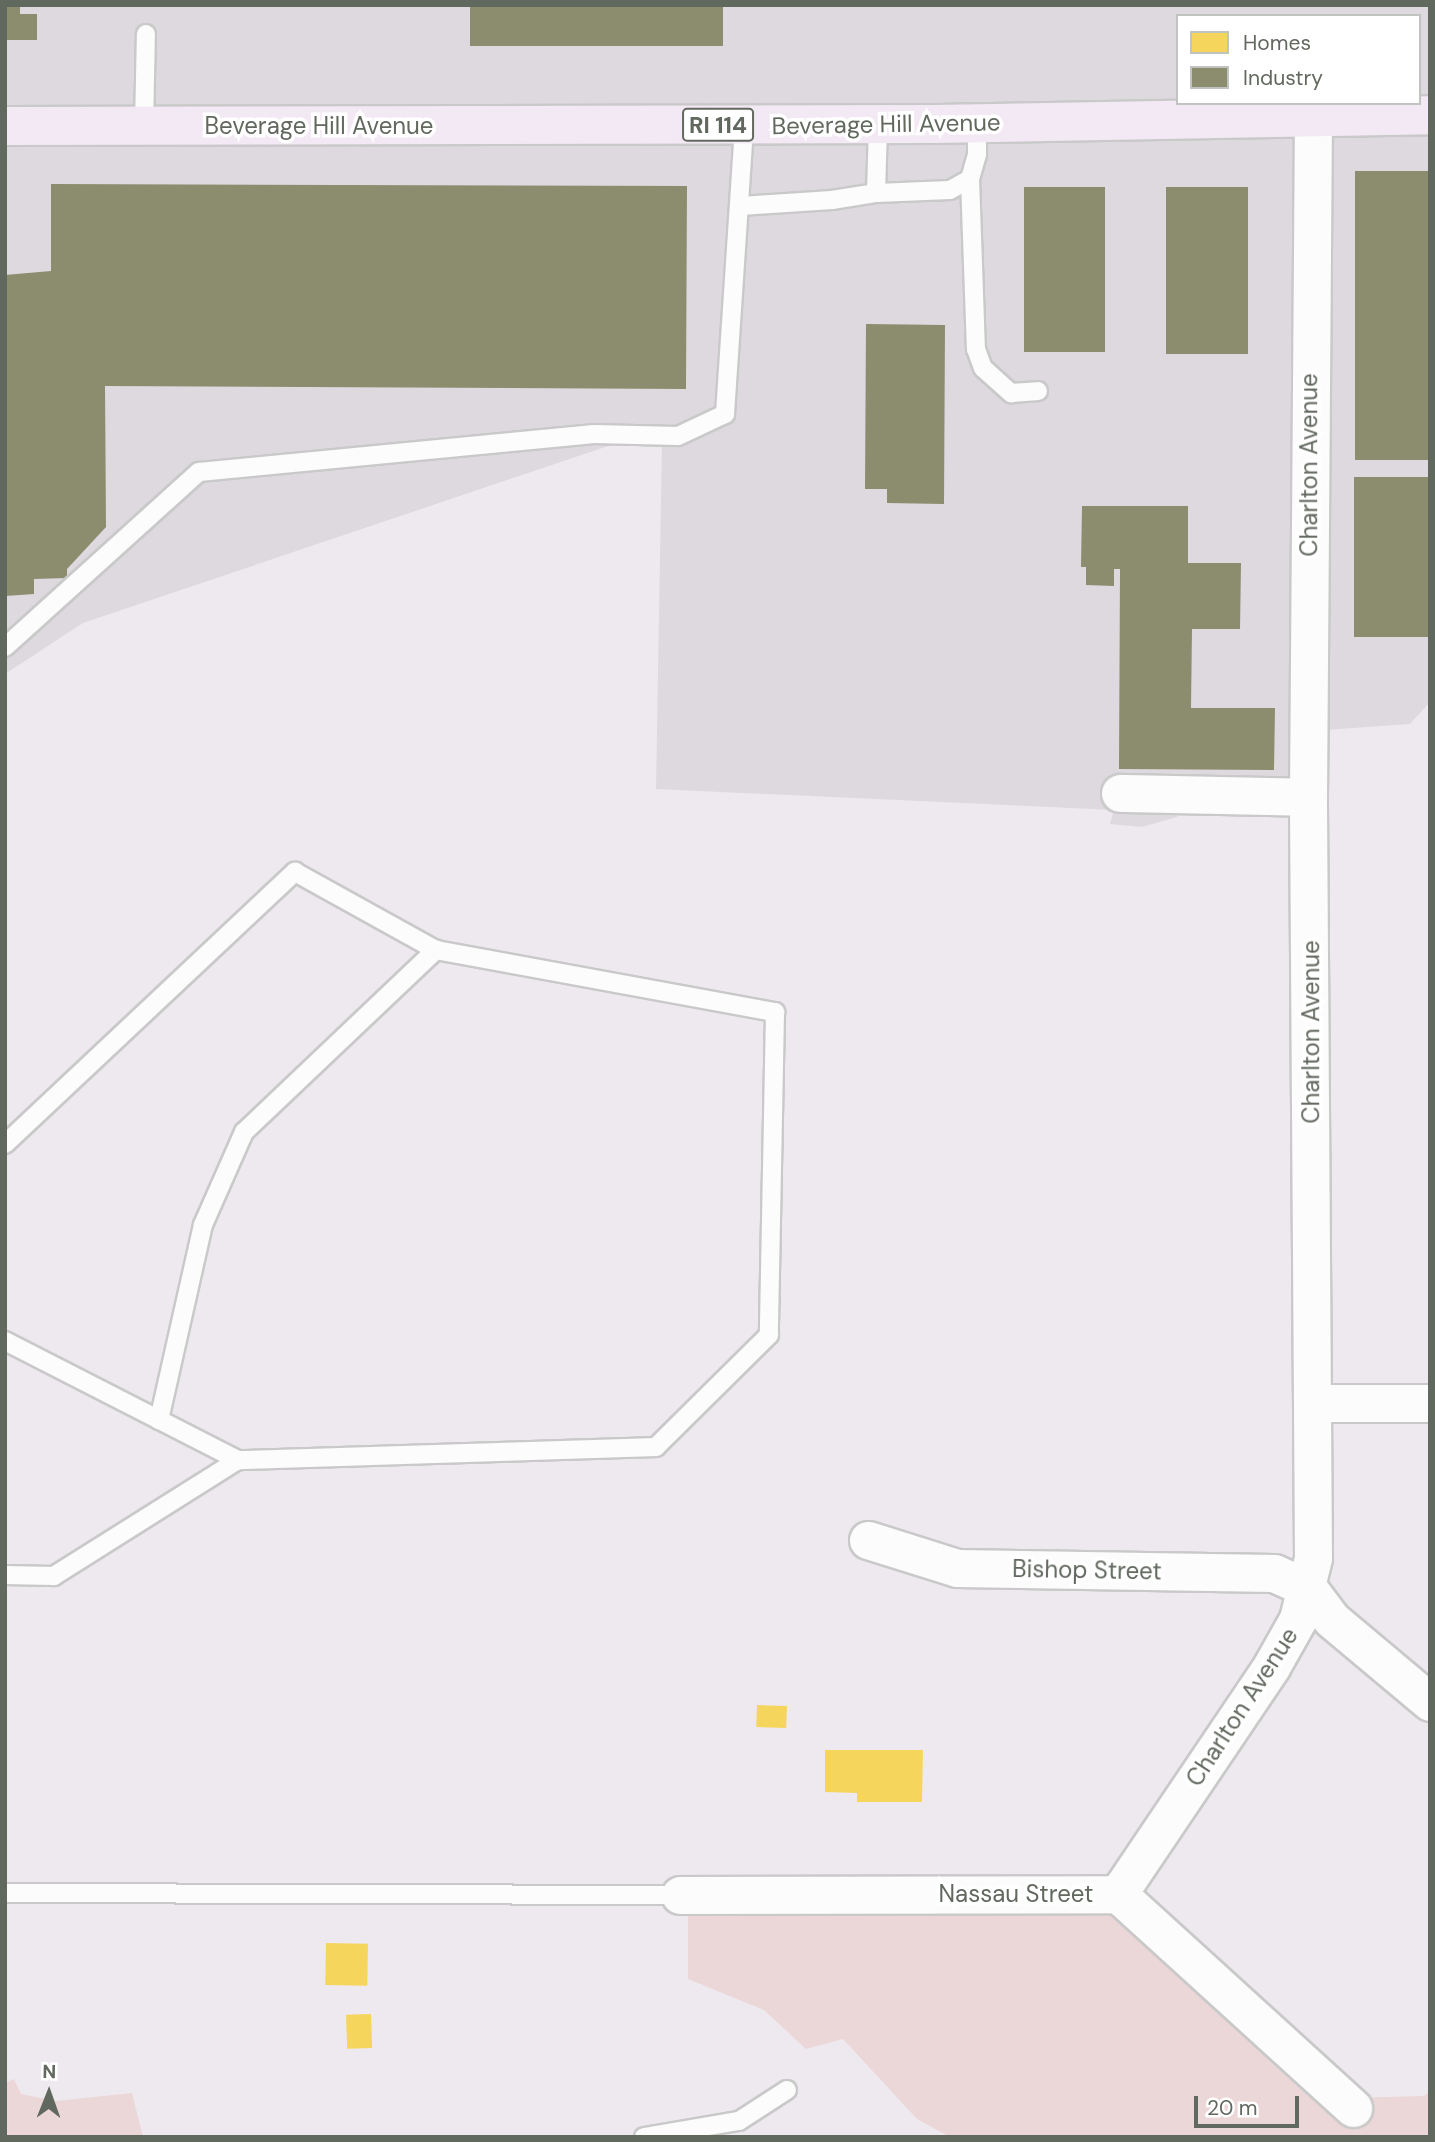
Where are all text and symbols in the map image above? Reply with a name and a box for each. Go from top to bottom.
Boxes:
legend [1176,14,1421,105]
text: Homes [1243,29,1311,57]
text: Industry [1243,64,1323,92]
road number: RI 114 [681,106,755,144]
street label: Beverage Hill Avenue [771,108,1001,140]
street label: Beverage Hill Avenue [205,112,433,140]
street label: Charlton Avenue [1295,373,1323,557]
street label: Charlton Avenue [1297,940,1325,1124]
street label: Bishop Street [1012,1554,1162,1586]
street label: Charlton Avenue [1180,1622,1304,1792]
street label: Nassau Street [939,1880,1093,1908]
north arrow [14,2058,84,2128]
text: N [42,2059,57,2084]
scale bar [1197,2082,1302,2126]
text: 20 m [1207,2094,1258,2122]

